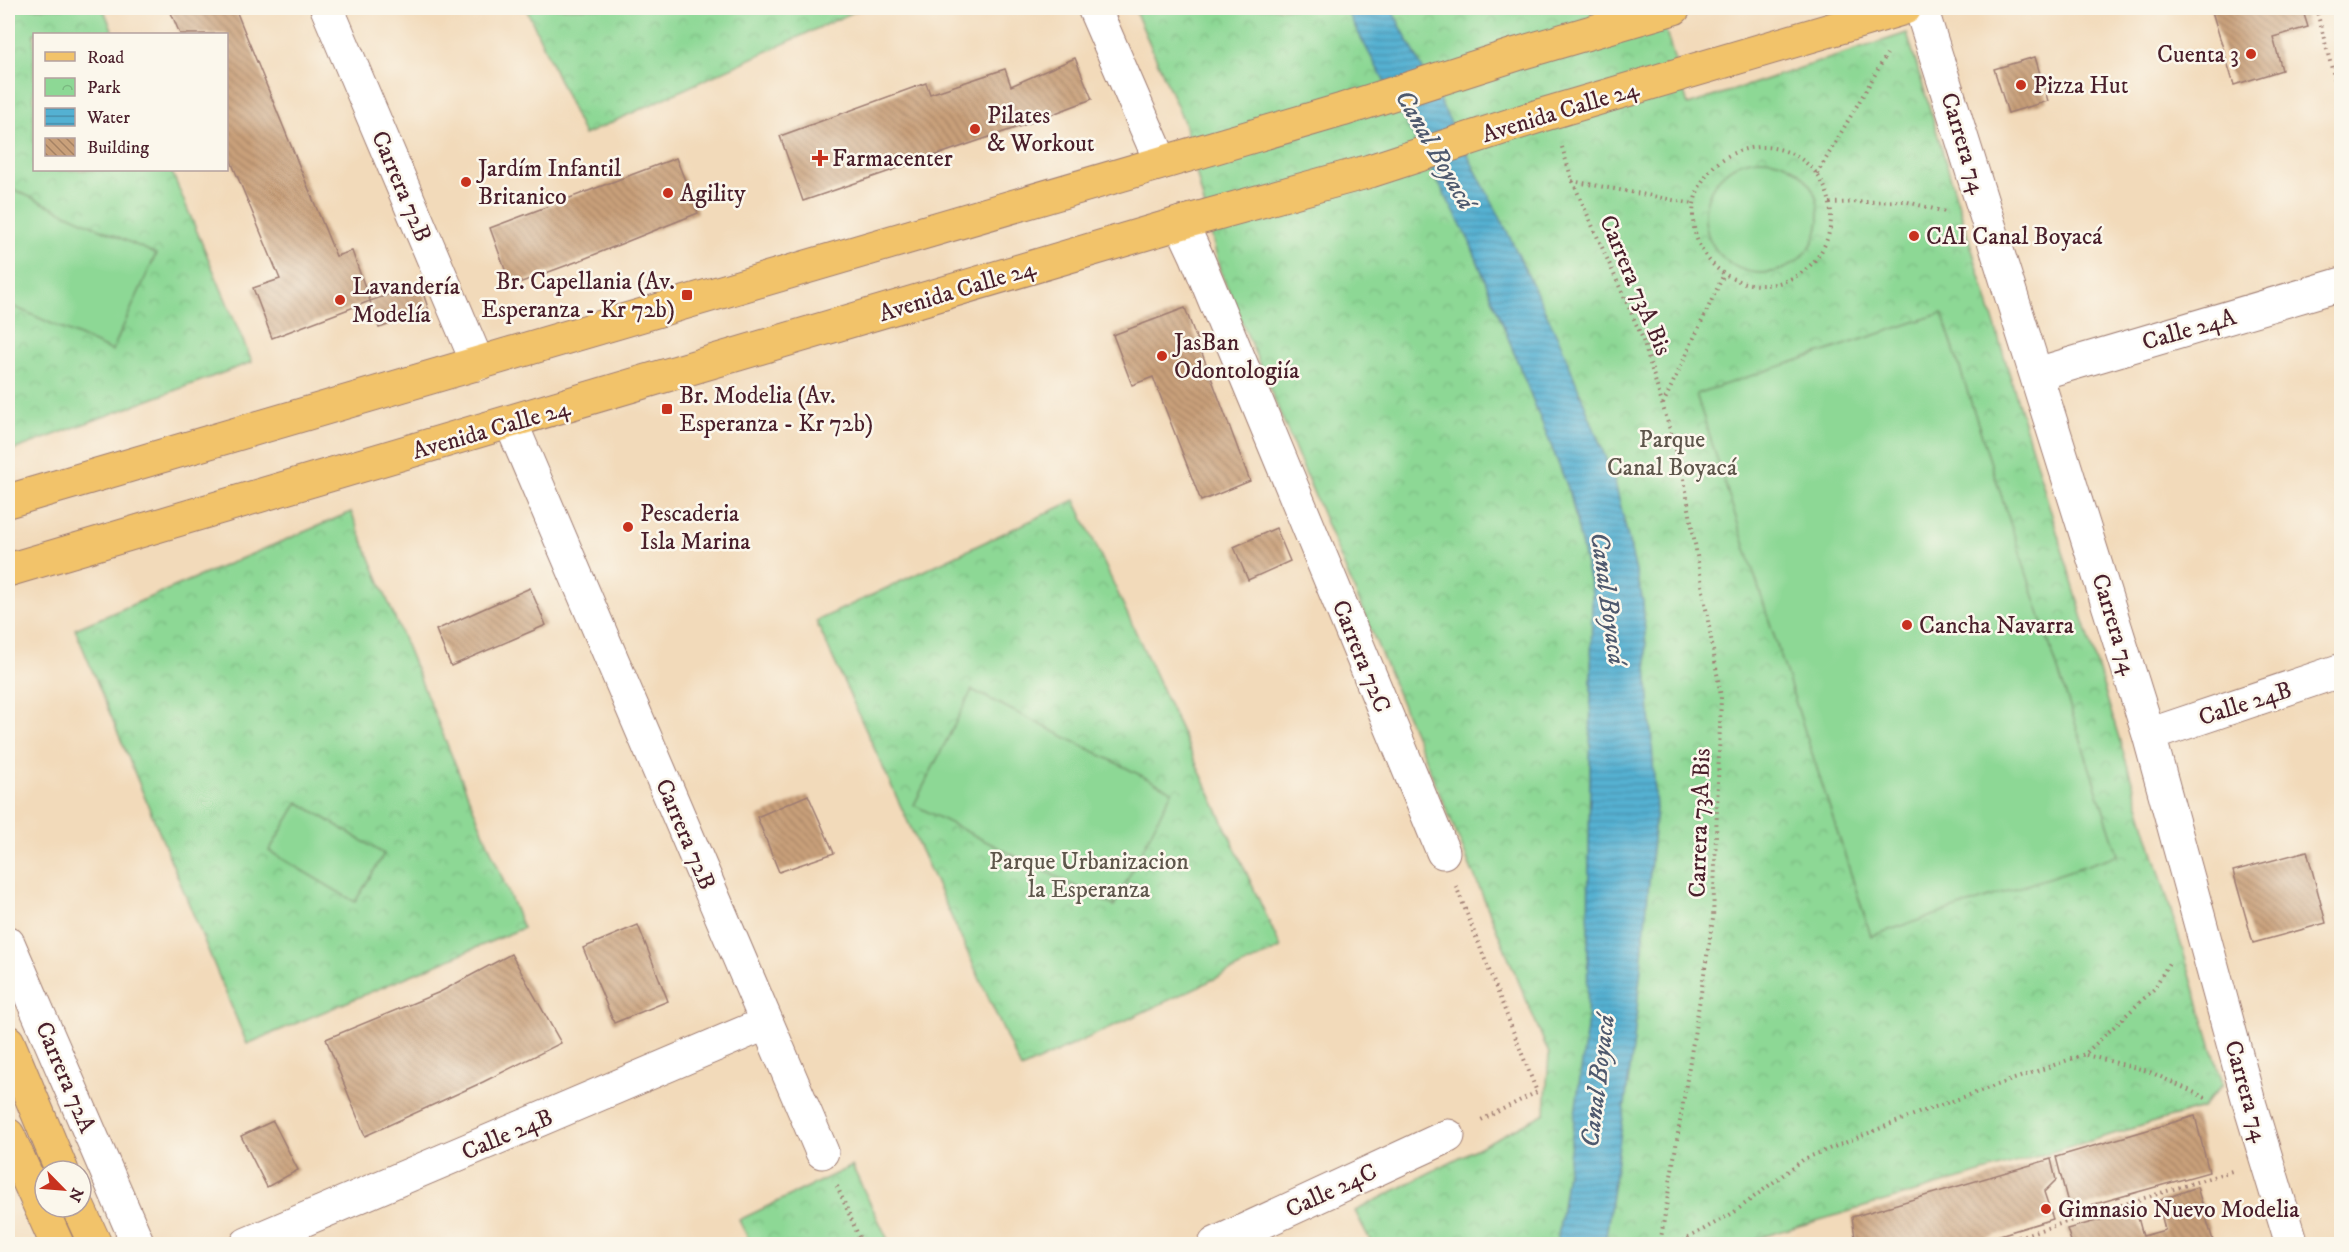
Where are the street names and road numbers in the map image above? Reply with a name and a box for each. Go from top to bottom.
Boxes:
street label: Avenida Calle 24 [1478,74,1643,150]
street label: Carrera 74 [1933,89,1993,199]
street label: Carrera 72B [364,126,438,246]
street label: Carrera 73A Bis [1592,211,1678,360]
street label: Avenida Calle 24 [875,253,1040,329]
street label: Calle 24A [2139,302,2240,358]
street label: Avenida Calle 24 [409,393,575,467]
street label: Carrera 74 [2084,570,2144,680]
street label: Carrera 72C [1325,596,1397,717]
street label: Calle 24B [2195,675,2296,733]
street label: Carrera 73A Bis [1682,748,1718,898]
street label: Carrera 72B [648,774,722,894]
street label: Carrera 72A [28,1017,102,1138]
street label: Carrera 74 [2217,1037,2275,1147]
street label: Calle 24B [457,1102,558,1168]
street label: Calle 24C [1281,1157,1382,1225]

